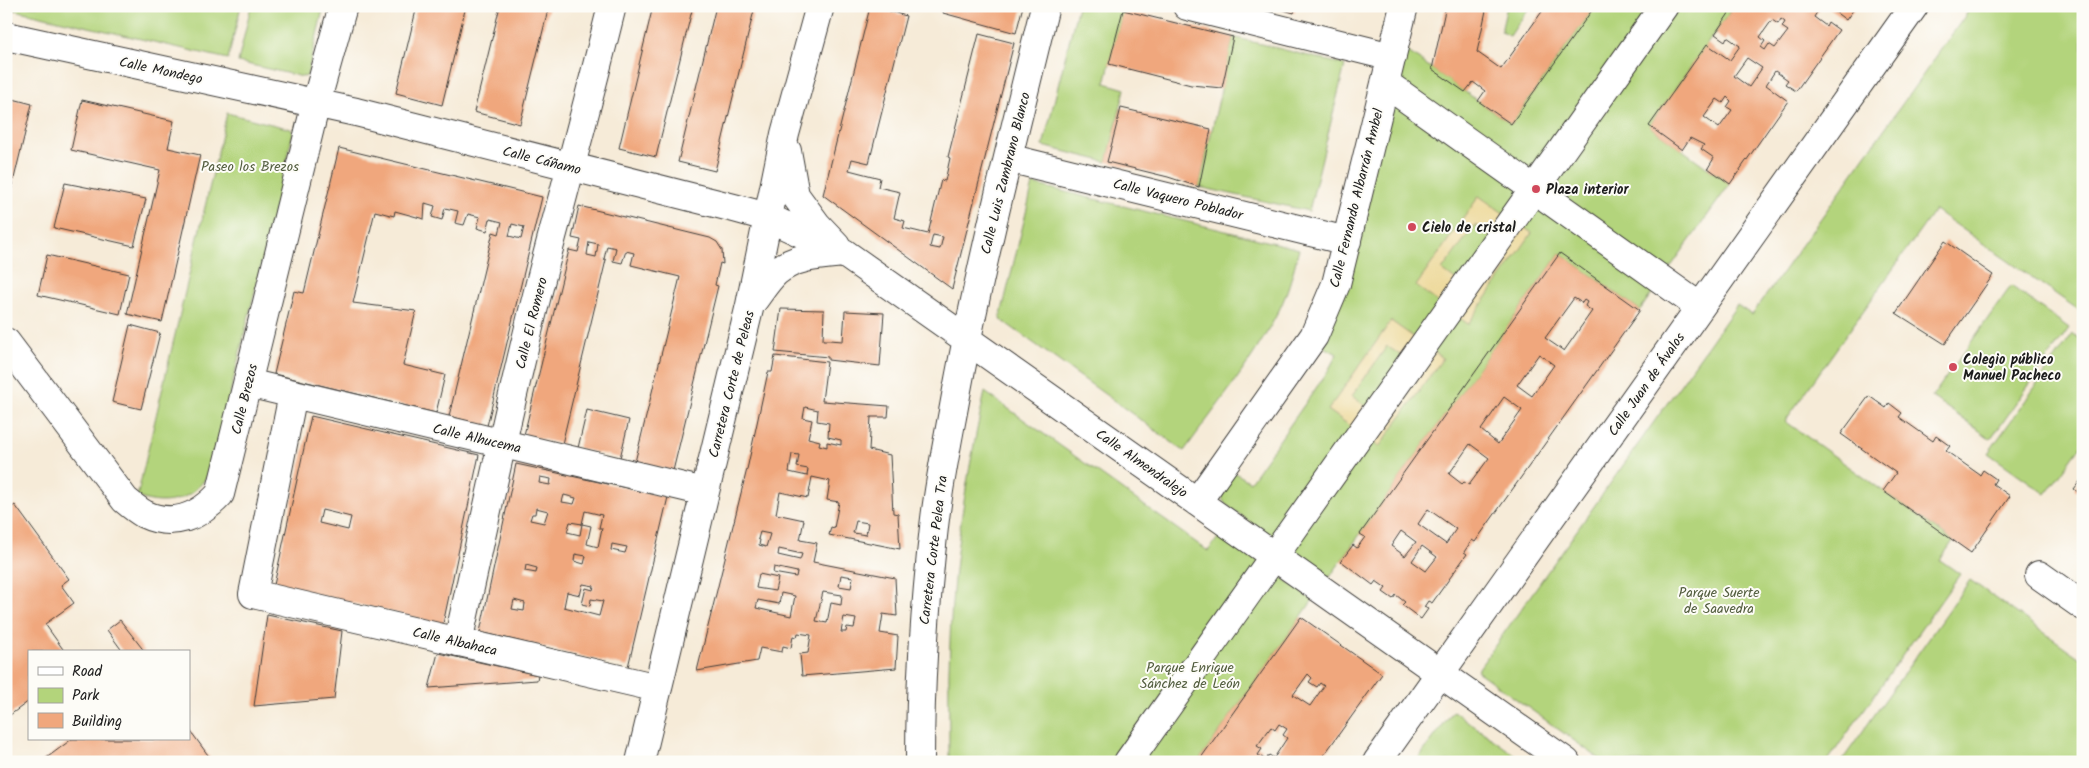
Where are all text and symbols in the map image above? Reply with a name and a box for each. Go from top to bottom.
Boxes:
street label: Calle Mondego [117,51,205,91]
street label: Calle Luis Zambrano Blanco [975,90,1037,257]
street label: Calle Fernando Albarrán Ambel [1324,106,1390,290]
street label: Calle Cáñamo [500,141,583,181]
park label: Paseo los Brezos [201,156,299,178]
street label: Calle Vaquero Poblador [1110,173,1246,227]
place label: Plaza interior [1546,179,1629,201]
marker: Plaza interior [1530,183,1542,195]
place label: Cielo de cristal [1422,217,1516,239]
marker: Cielo de cristal [1406,221,1418,233]
street label: Calle El Romero [510,275,554,371]
street label: Carretera Corte de Peleas [703,308,761,460]
street label: Calle Juan de Ávalos [1603,328,1691,441]
place label: Colegio público Manuel Pacheco [1963,349,2061,387]
marker: Colegio público Manuel Pacheco [1947,361,1959,373]
street label: Calle Brezos [226,362,264,437]
street label: Calle Alhucema [430,418,523,460]
street label: Calle Almendralejo [1091,424,1192,504]
street label: Carretera Corte Pelea Tra [914,474,954,626]
park label: Parque Suerte de Saavedra [1679,582,1760,620]
street label: Calle Albahaca [410,622,499,662]
legend [28,650,190,740]
park label: Parque Enrique Sánchez de León [1140,657,1240,695]
text: Road [72,660,103,684]
text: Park [72,684,100,708]
text: Building [72,710,122,734]

